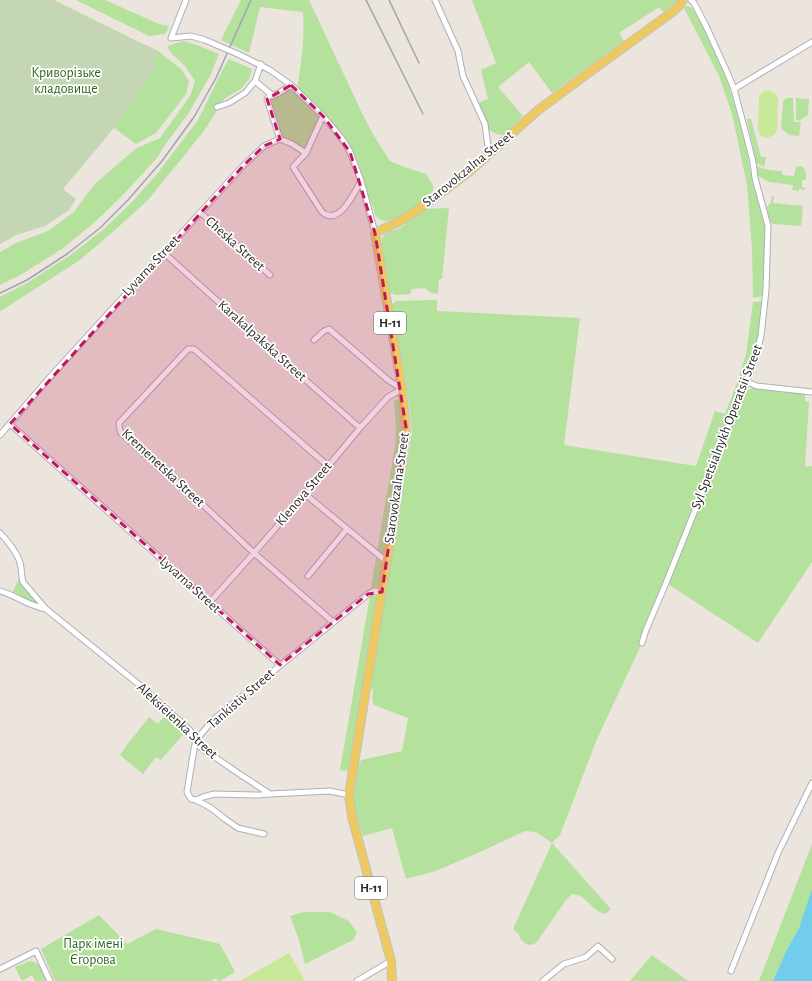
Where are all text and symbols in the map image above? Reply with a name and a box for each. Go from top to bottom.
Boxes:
park label: Криворізьке кладовище [31,66,101,96]
street label: Starovokzalna Street [420,128,516,210]
street label: Cheska Street [203,214,268,274]
street label: Lyvarna Street [120,233,183,299]
street label: Karakalpakska Street [215,298,309,385]
road number: Н-11 [374,312,406,334]
street label: Syl Spetsialnykh Operatsii Street [689,342,765,511]
street label: Kremenetska Street [119,426,207,510]
street label: Starovokzalna Street [382,431,412,545]
street label: Klenova Street [273,459,335,529]
street label: Lyvarna Street [157,554,224,616]
street label: Tankistiv Street [205,666,277,732]
street label: Aleksieienka Street [134,680,220,762]
road number: Н-11 [355,877,387,899]
park label: Парк імені Єгорова [63,937,123,967]

